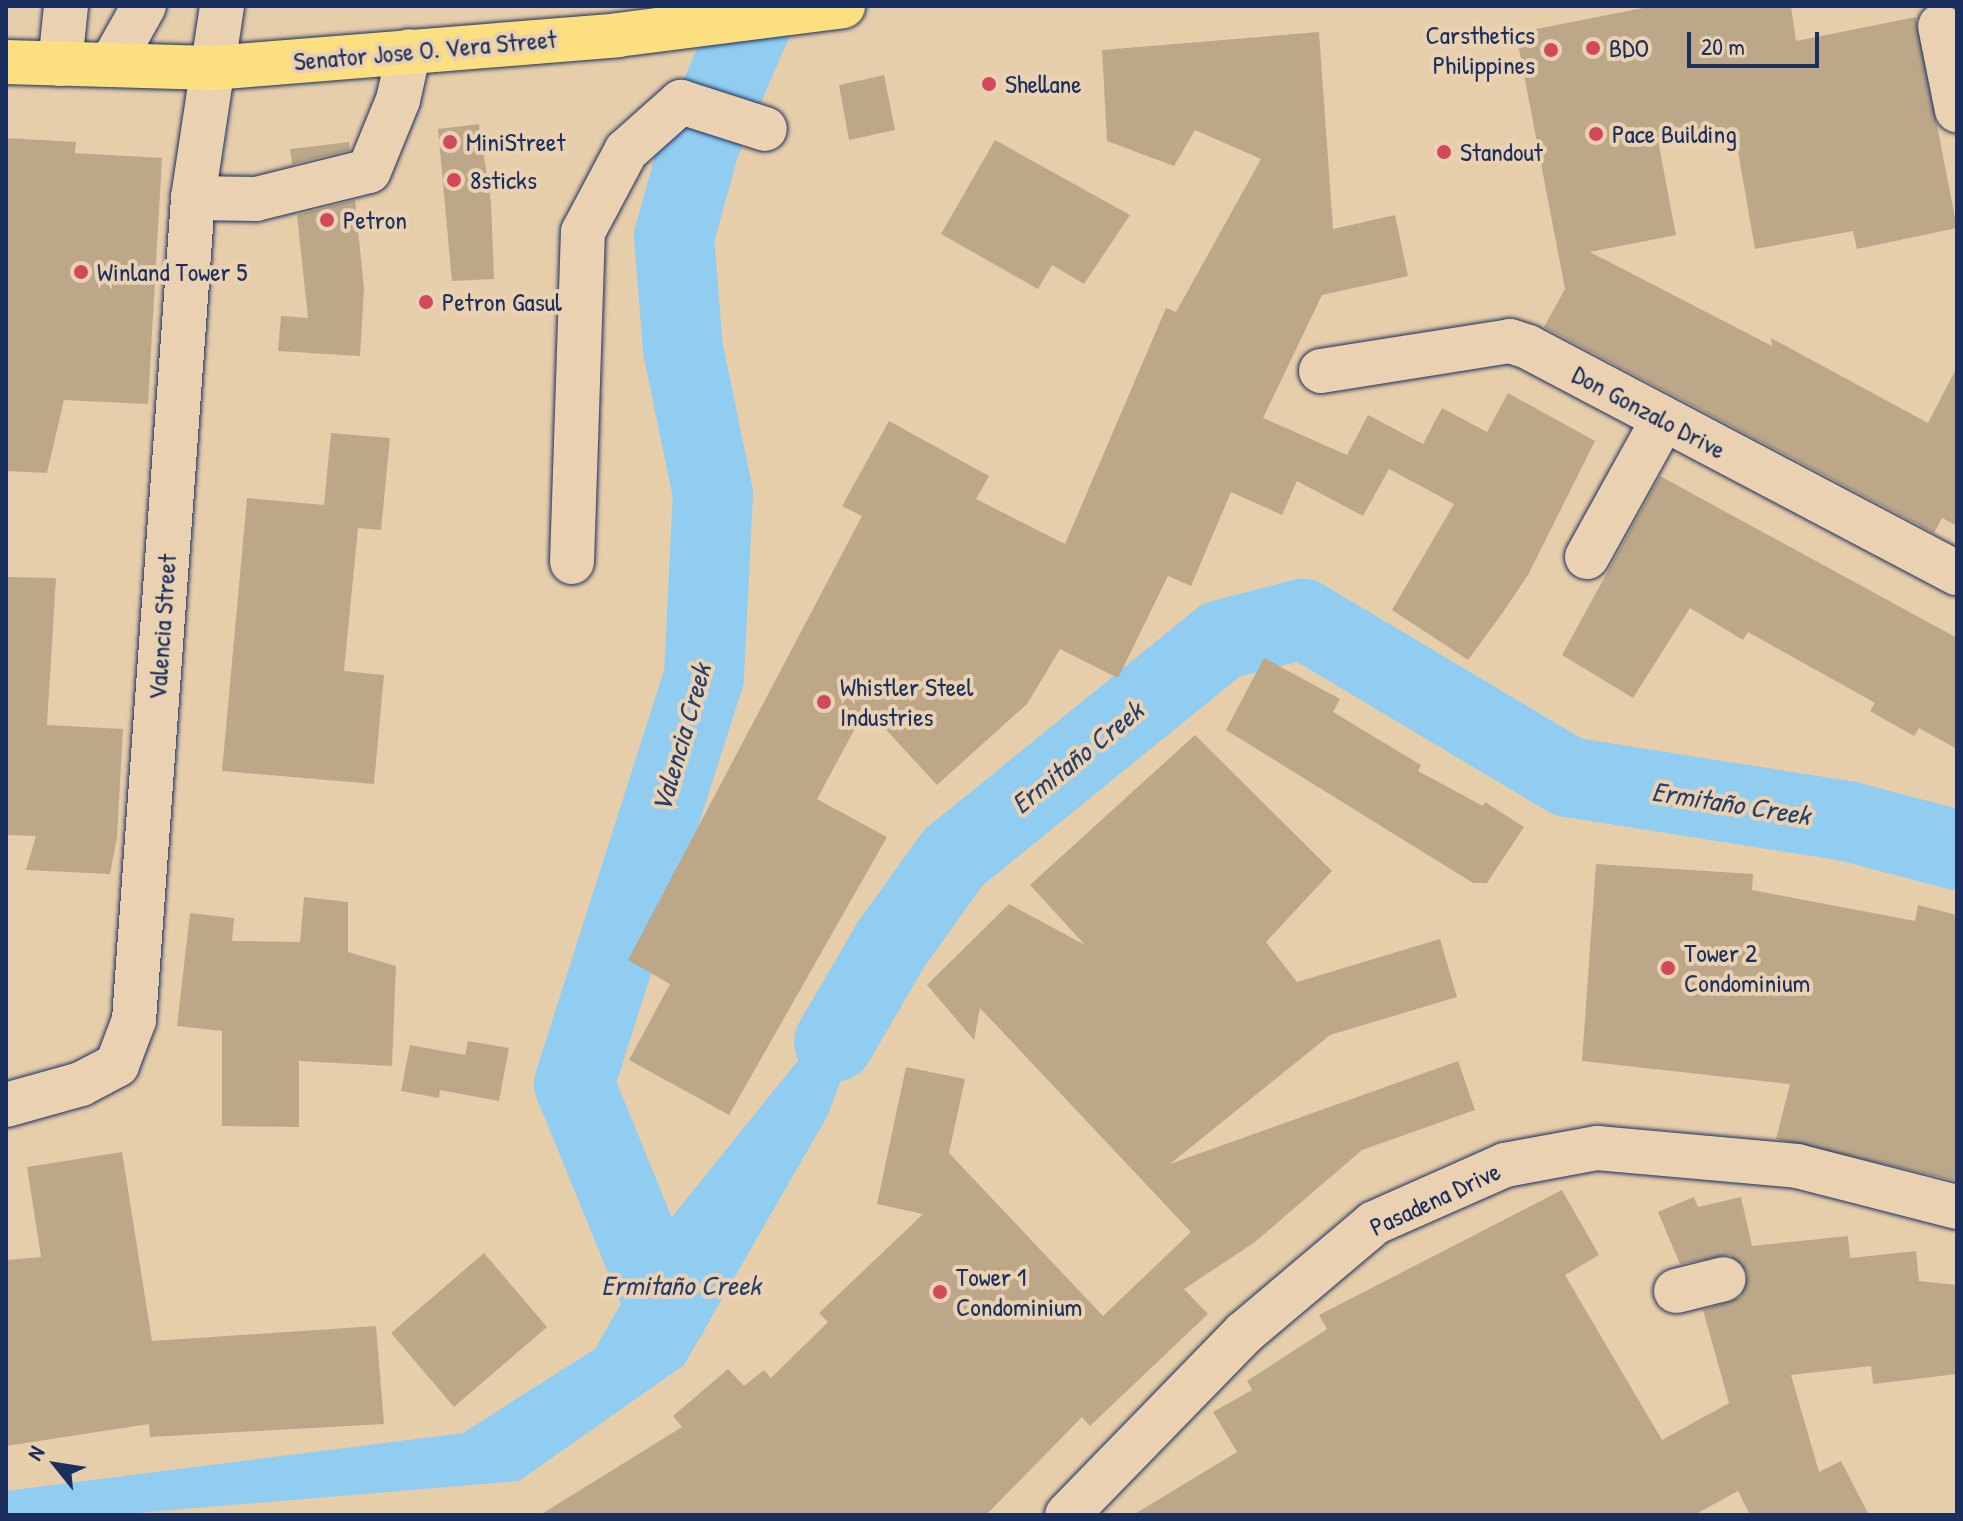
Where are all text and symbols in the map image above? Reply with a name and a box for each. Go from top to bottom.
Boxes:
scale bar [1691,16,1823,66]
place label: Carsthetics Philippines [1425,19,1535,80]
street label: Senator Jose O. Vera Street [292,23,558,77]
text: 20 m [1701,30,1745,62]
place label: BDO [1609,32,1649,64]
marker: BDO [1584,39,1602,57]
marker: Carsthetics Philippines [1542,41,1560,59]
place label: Shellane [1005,68,1082,100]
marker: Shellane [980,75,998,93]
place label: Pace Building [1612,118,1737,150]
marker: Pace Building [1587,125,1605,143]
place label: MiniStreet [466,126,565,158]
marker: MiniStreet [441,133,459,151]
place label: Standout [1460,136,1543,168]
marker: Standout [1435,143,1453,161]
place label: 8sticks [470,164,537,196]
marker: 8sticks [445,171,463,189]
place label: Petron [343,204,407,236]
marker: Petron [318,211,336,229]
place label: Winland Tower 5 [97,256,248,288]
marker: Winland Tower 5 [72,263,90,281]
place label: Petron Gasul [442,286,562,318]
marker: Petron Gasul [417,293,435,311]
street label: Don Gonzalo Drive [1567,359,1731,465]
street label: Valencia Street [141,553,183,701]
water label: Valencia Creek [644,660,718,816]
place label: Whistler Steel Industries [840,671,973,732]
marker: Whistler Steel Industries [815,693,833,711]
water label: Ermitaño Creek [1004,694,1150,820]
water label: Ermitaño Creek [1650,774,1812,832]
place label: Tower 2 Condominium [1684,937,1810,998]
marker: Tower 2 Condominium [1659,959,1677,977]
street label: Pasadena Drive [1365,1155,1505,1243]
place label: Tower 1 Condominium [956,1261,1082,1322]
water label: Ermitaño Creek [601,1268,761,1302]
marker: Tower 1 Condominium [931,1283,949,1301]
north arrow [16,1425,96,1505]
text: N [19,1440,51,1466]

